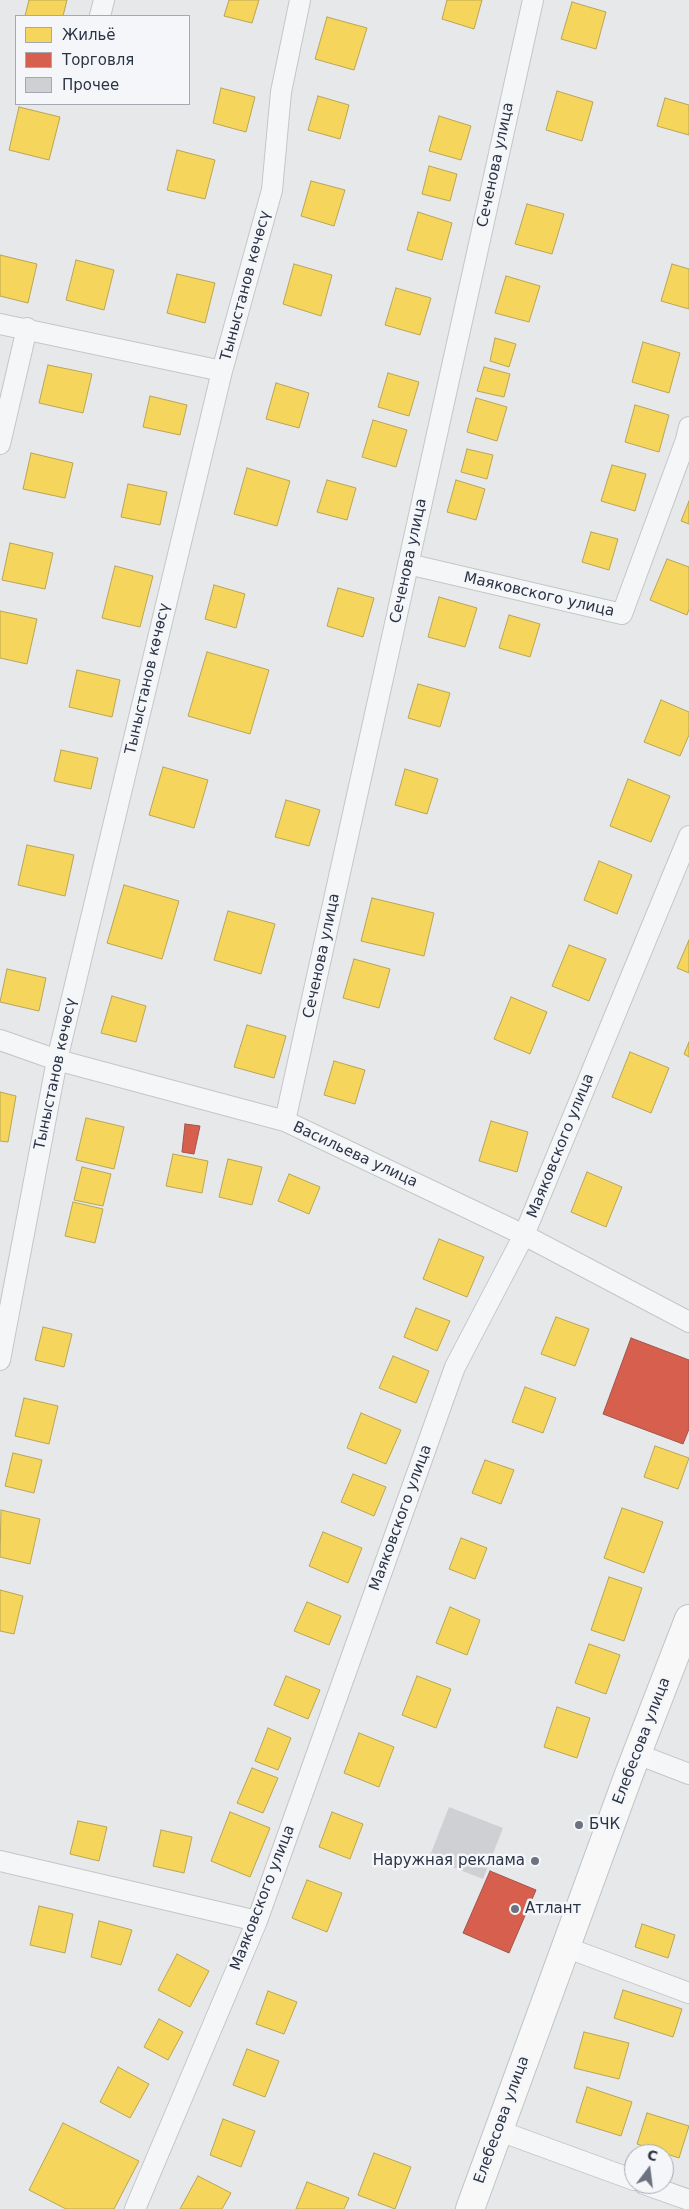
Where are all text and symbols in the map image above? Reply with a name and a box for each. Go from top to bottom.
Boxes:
legend [15,15,190,105]
text: Жильё [62,26,116,44]
text: Торговля [62,51,134,69]
text: Прочее [62,76,119,94]
street label: Сеченова улица [474,101,518,229]
street label: Тыныстанов көчөсү [217,209,275,363]
street label: Сеченова улица [387,497,431,625]
street label: Маяковского улица [462,569,616,621]
street label: Тыныстанов көчөсү [122,602,174,756]
street label: Сеченова улица [300,892,344,1020]
street label: Тыныстанов көчөсү [31,996,81,1152]
street label: Маяковского улица [524,1071,598,1221]
street label: Васильева улица [290,1118,420,1192]
street label: Маяковского улица [366,1442,436,1594]
street label: Елебесова улица [609,1675,675,1807]
place label: БЧК [589,1816,620,1834]
marker: БЧК [573,1819,585,1831]
street label: Маяковского улица [227,1823,299,1973]
place label: Наружная реклама [373,1852,525,1870]
marker: Наружная реклама [529,1855,541,1867]
place label: Атлант [525,1900,581,1918]
marker: Атлант [509,1903,521,1915]
street label: Елебесова улица [471,2054,533,2186]
north arrow [624,2144,674,2194]
text: С [646,2146,660,2165]

